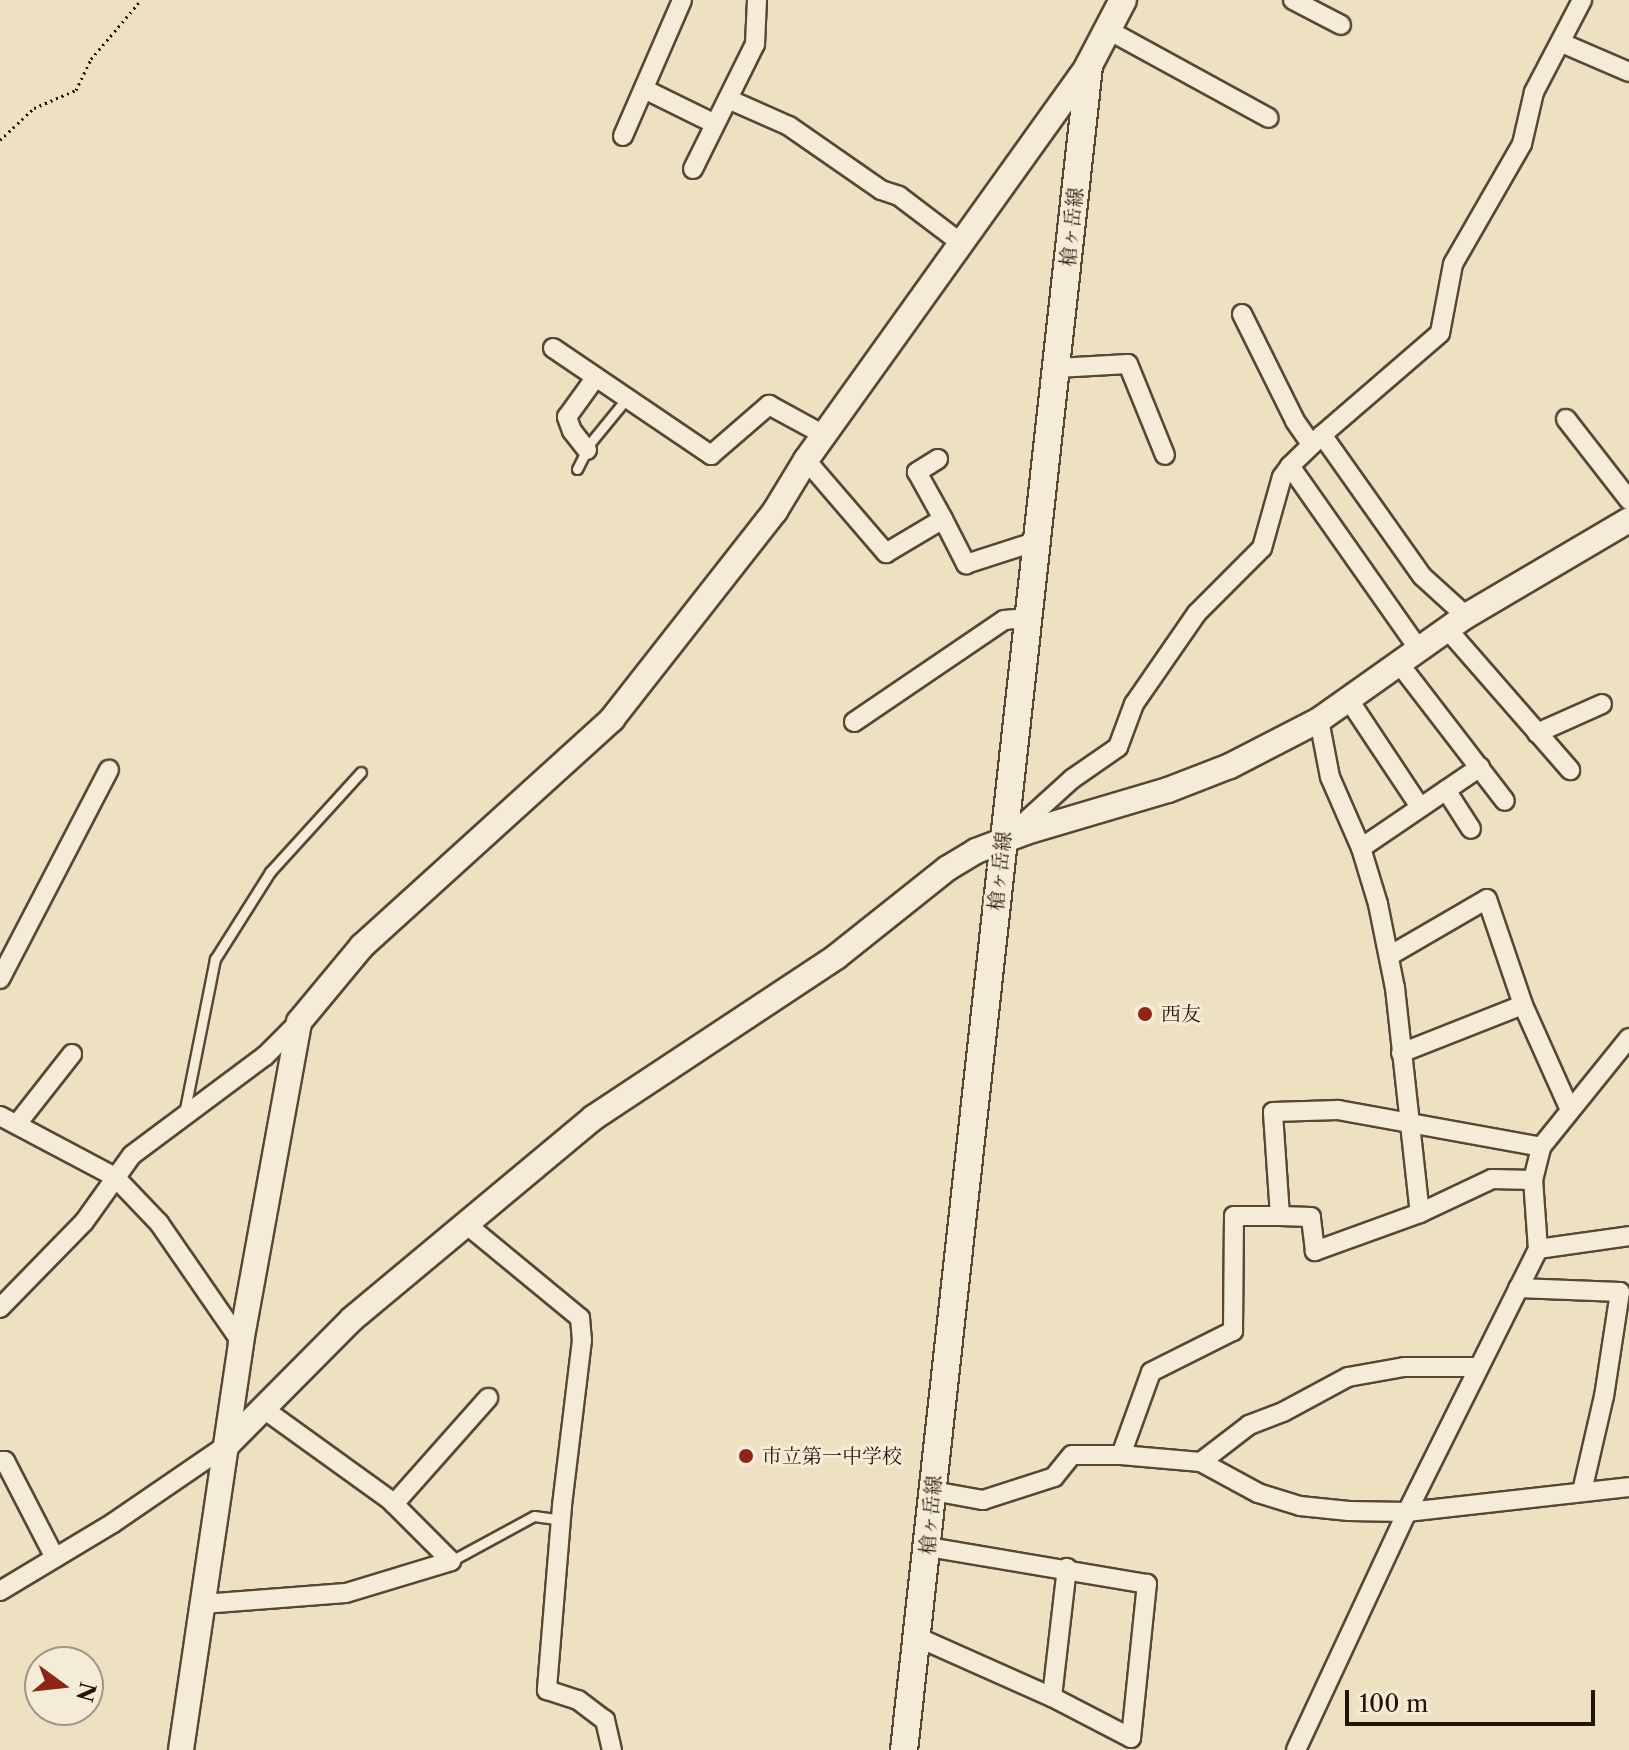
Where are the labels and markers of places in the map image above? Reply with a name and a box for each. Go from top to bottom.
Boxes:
place label: 西友 [1161,1002,1201,1026]
marker: 西友 [1136,1005,1154,1023]
place label: 市立第一中学校 [762,1444,902,1468]
marker: 市立第一中学校 [737,1447,755,1465]

